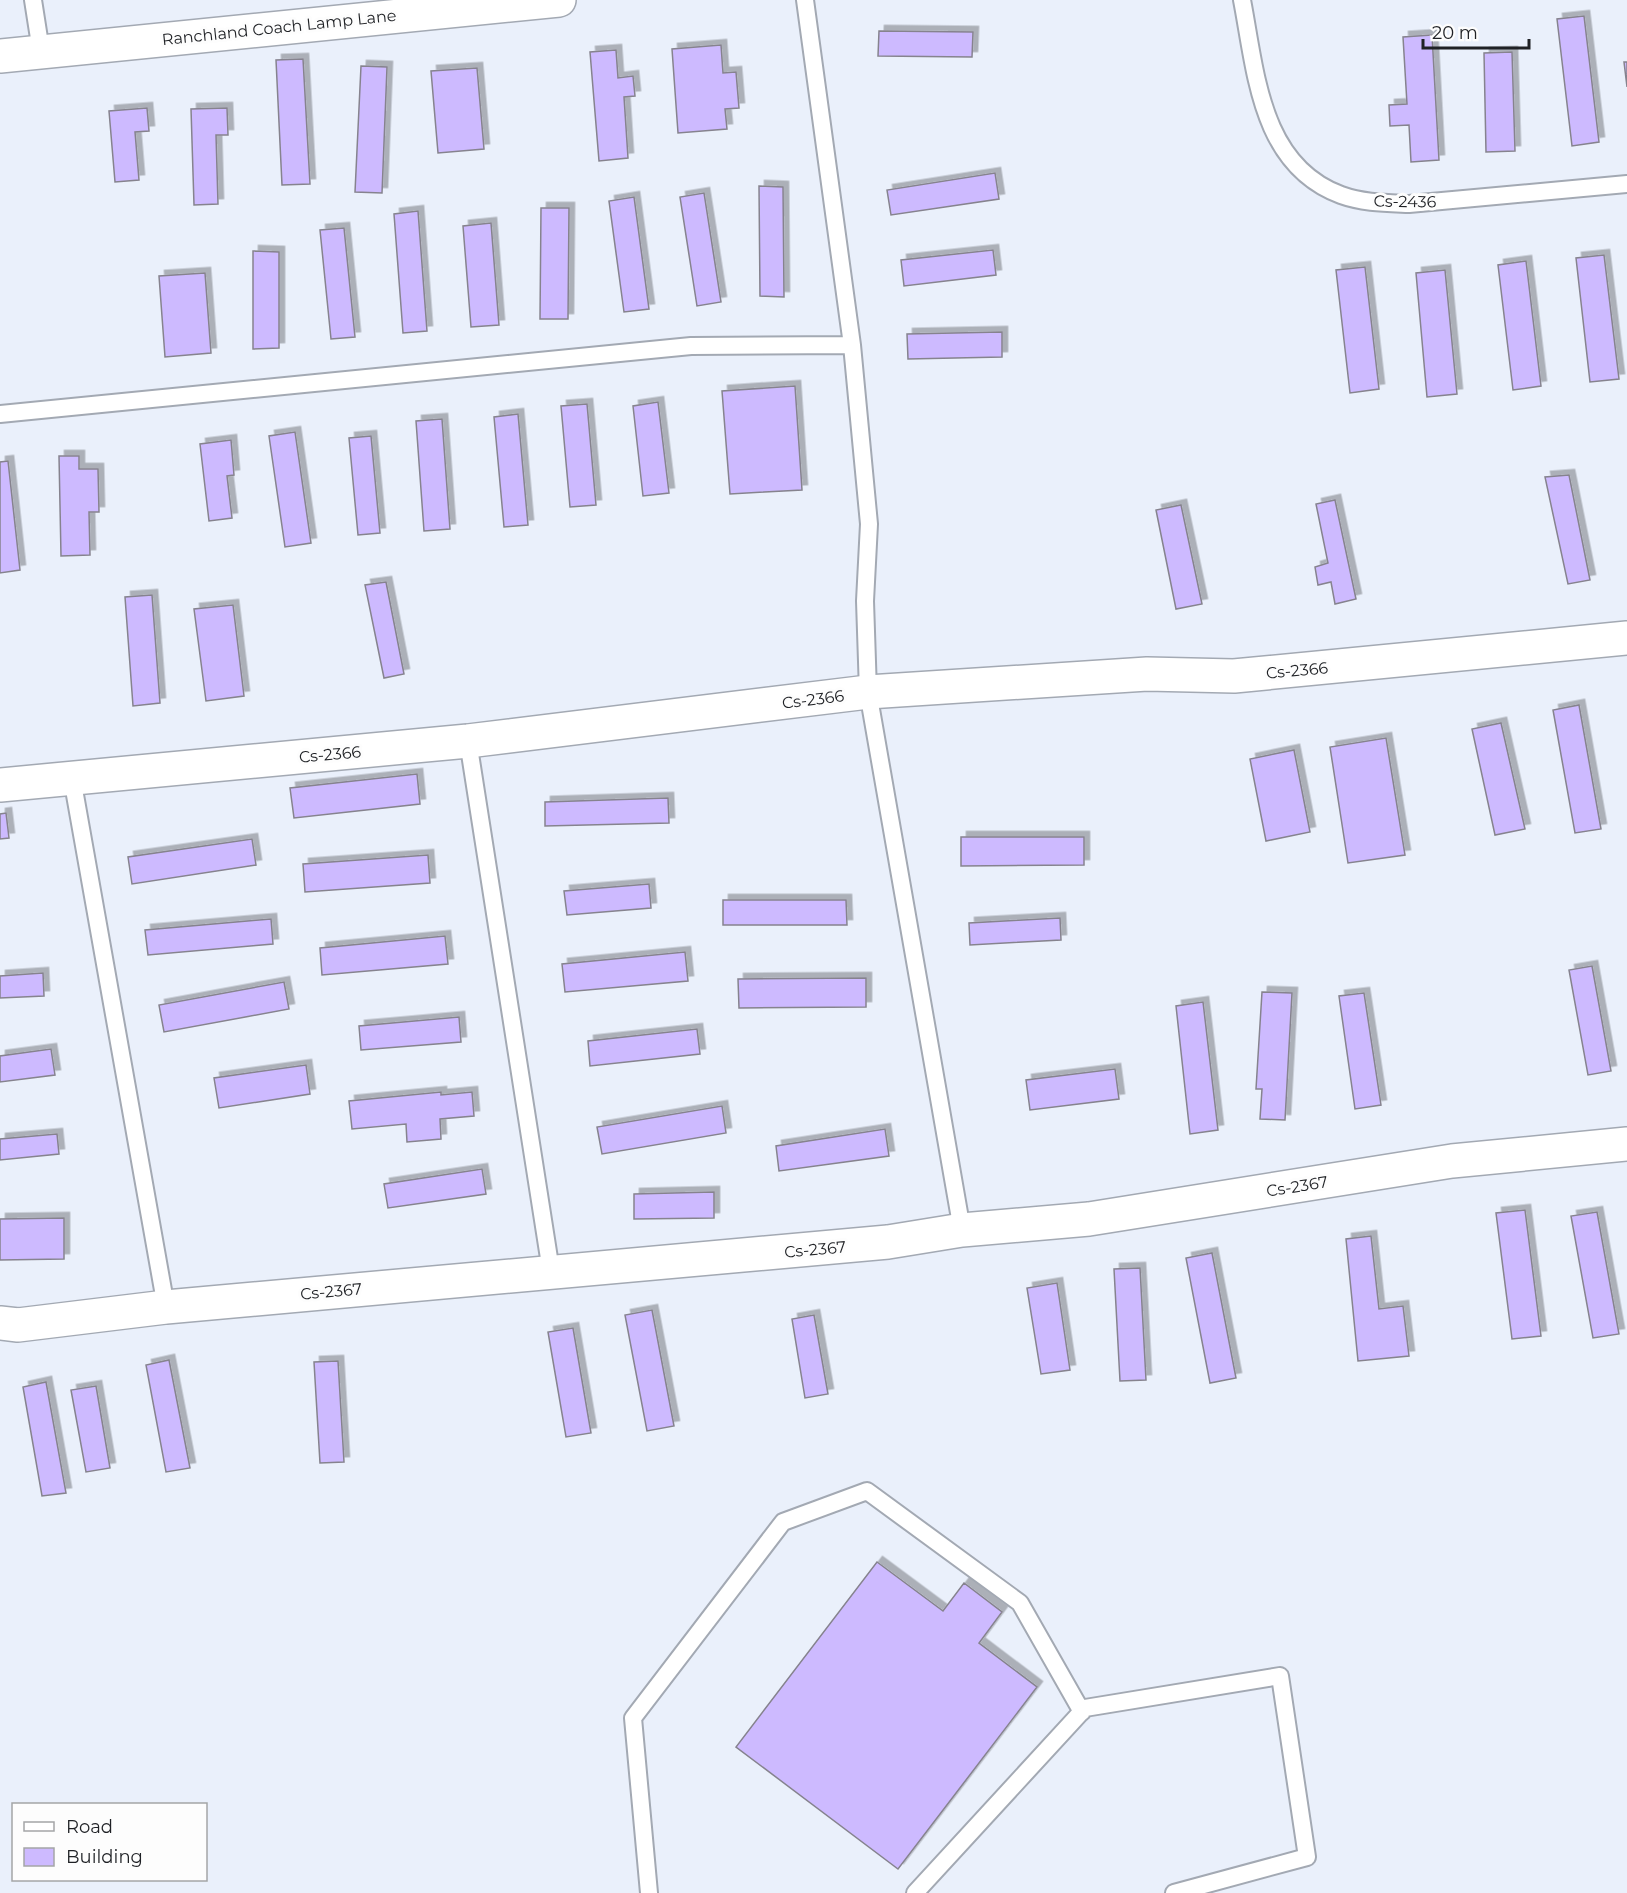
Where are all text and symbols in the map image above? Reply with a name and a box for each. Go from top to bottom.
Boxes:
street label: Ranchland Coach Lamp Lane [161,6,397,49]
scale bar [1423,12,1530,50]
text: 20 m [1432,22,1478,44]
street label: Cs-2436 [1374,191,1437,212]
street label: Cs-2366 [1265,658,1329,683]
street label: Cs-2366 [781,686,845,713]
street label: Cs-2366 [298,742,362,767]
street label: Cs-2367 [1265,1172,1329,1201]
street label: Cs-2367 [783,1237,847,1262]
street label: Cs-2367 [299,1279,363,1304]
legend [12,1803,207,1881]
text: Road [66,1816,113,1838]
text: Building [66,1846,143,1868]

